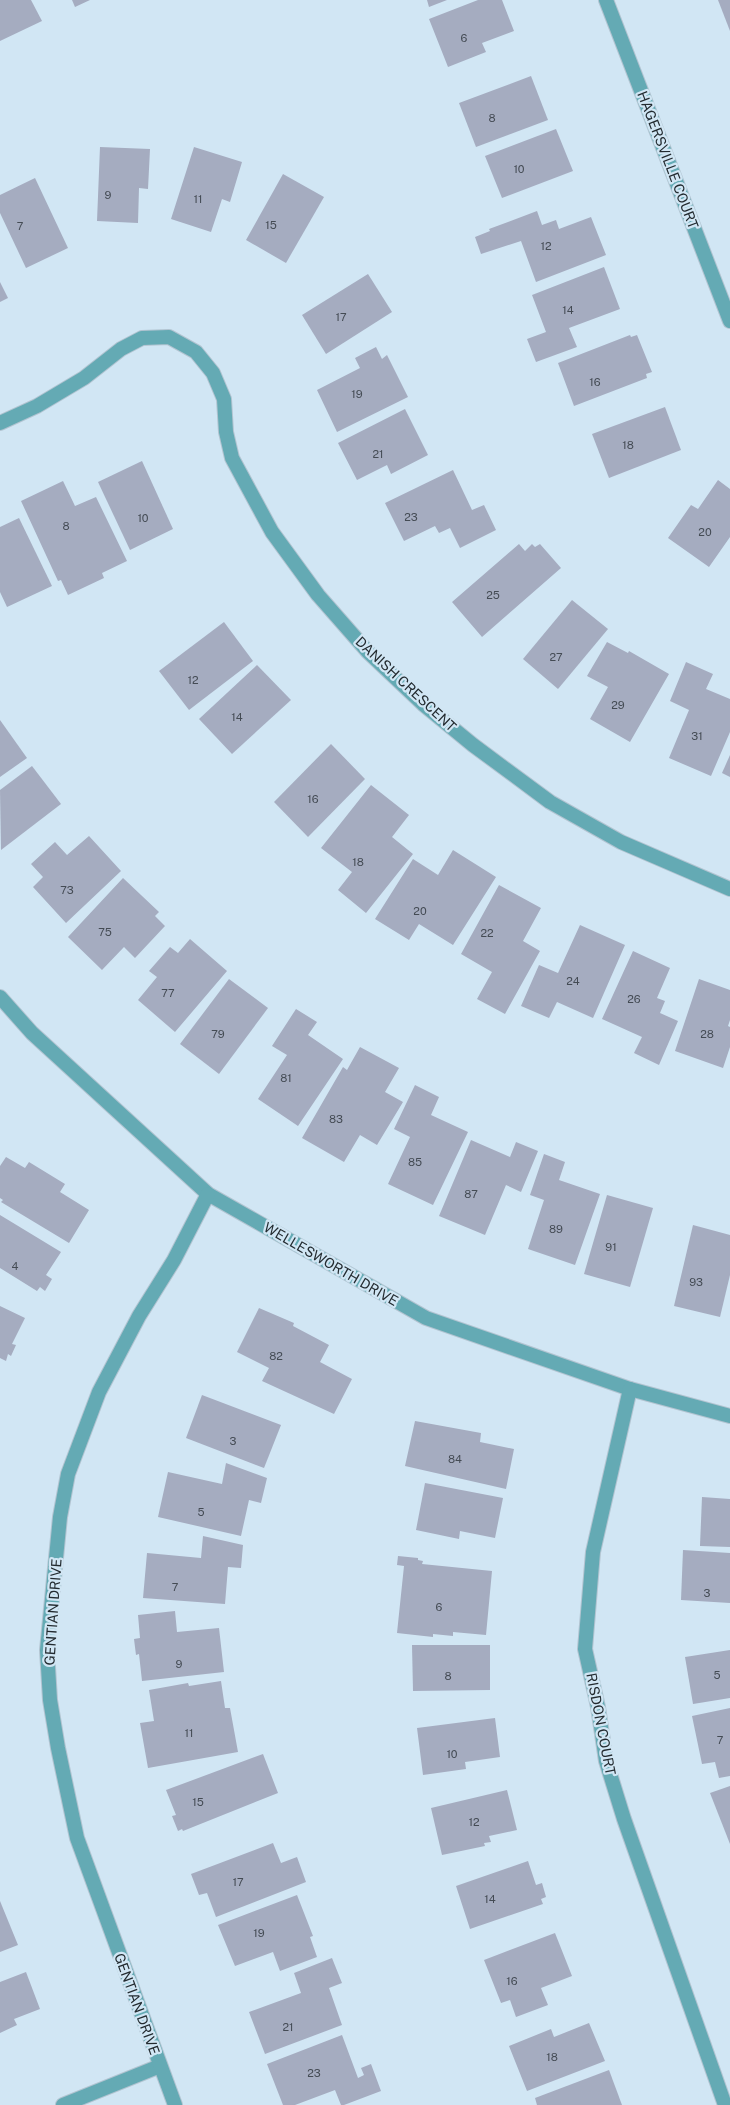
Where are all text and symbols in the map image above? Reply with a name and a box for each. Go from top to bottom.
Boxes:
house number: 6 [461,32,468,44]
street label: HAGERSVILLE COURT [634,89,702,231]
house number: 8 [488,112,496,124]
house number: 10 [513,163,525,175]
house number: 9 [105,189,112,201]
house number: 11 [194,193,202,205]
house number: 15 [265,219,277,231]
house number: 7 [17,220,24,232]
house number: 12 [540,240,552,252]
house number: 14 [562,304,574,316]
house number: 17 [335,311,347,323]
house number: 16 [589,376,601,388]
house number: 19 [351,388,363,400]
house number: 18 [622,439,634,451]
house number: 21 [372,448,384,460]
house number: 23 [404,511,418,523]
house number: 10 [137,512,149,524]
house number: 8 [62,520,70,532]
house number: 20 [698,526,712,538]
house number: 25 [486,589,500,601]
street label: DANISH CRESCENT [352,633,460,735]
house number: 27 [549,651,563,663]
house number: 12 [187,674,199,686]
house number: 29 [611,699,625,711]
house number: 14 [231,711,243,723]
house number: 31 [691,730,703,742]
house number: 16 [307,793,319,805]
house number: 18 [352,856,364,868]
house number: 73 [60,884,74,896]
house number: 20 [413,905,427,917]
house number: 75 [98,926,112,938]
house number: 22 [480,927,494,939]
house number: 24 [566,975,580,987]
house number: 77 [161,987,175,999]
house number: 26 [627,993,641,1005]
house number: 79 [211,1028,225,1040]
house number: 28 [700,1028,714,1040]
house number: 81 [280,1072,292,1084]
house number: 83 [329,1113,343,1125]
house number: 85 [408,1156,422,1168]
house number: 87 [464,1188,478,1200]
street label: WELLESWORTH DRIVE [261,1219,401,1309]
house number: 89 [549,1223,563,1235]
house number: 91 [605,1241,617,1253]
house number: 4 [12,1260,19,1272]
house number: 93 [689,1276,703,1288]
house number: 82 [269,1350,283,1362]
house number: 3 [230,1435,237,1447]
house number: 84 [448,1453,462,1465]
house number: 5 [197,1506,205,1518]
street label: GENTIAN DRIVE [41,1558,65,1666]
house number: 7 [172,1581,179,1593]
house number: 3 [704,1587,711,1599]
house number: 6 [436,1601,443,1613]
house number: 9 [176,1658,183,1670]
house number: 5 [713,1669,721,1681]
house number: 8 [444,1670,452,1682]
street label: RISDON COURT [583,1671,619,1777]
house number: 11 [185,1727,193,1739]
house number: 7 [717,1734,724,1746]
house number: 10 [446,1748,458,1760]
house number: 15 [192,1796,204,1808]
house number: 12 [468,1816,480,1828]
house number: 17 [232,1876,244,1888]
house number: 14 [484,1893,496,1905]
house number: 19 [253,1927,265,1939]
street label: GENTIAN DRIVE [111,1951,163,2057]
house number: 16 [506,1975,518,1987]
house number: 21 [282,2021,294,2033]
house number: 18 [546,2051,558,2063]
house number: 23 [307,2067,321,2079]

